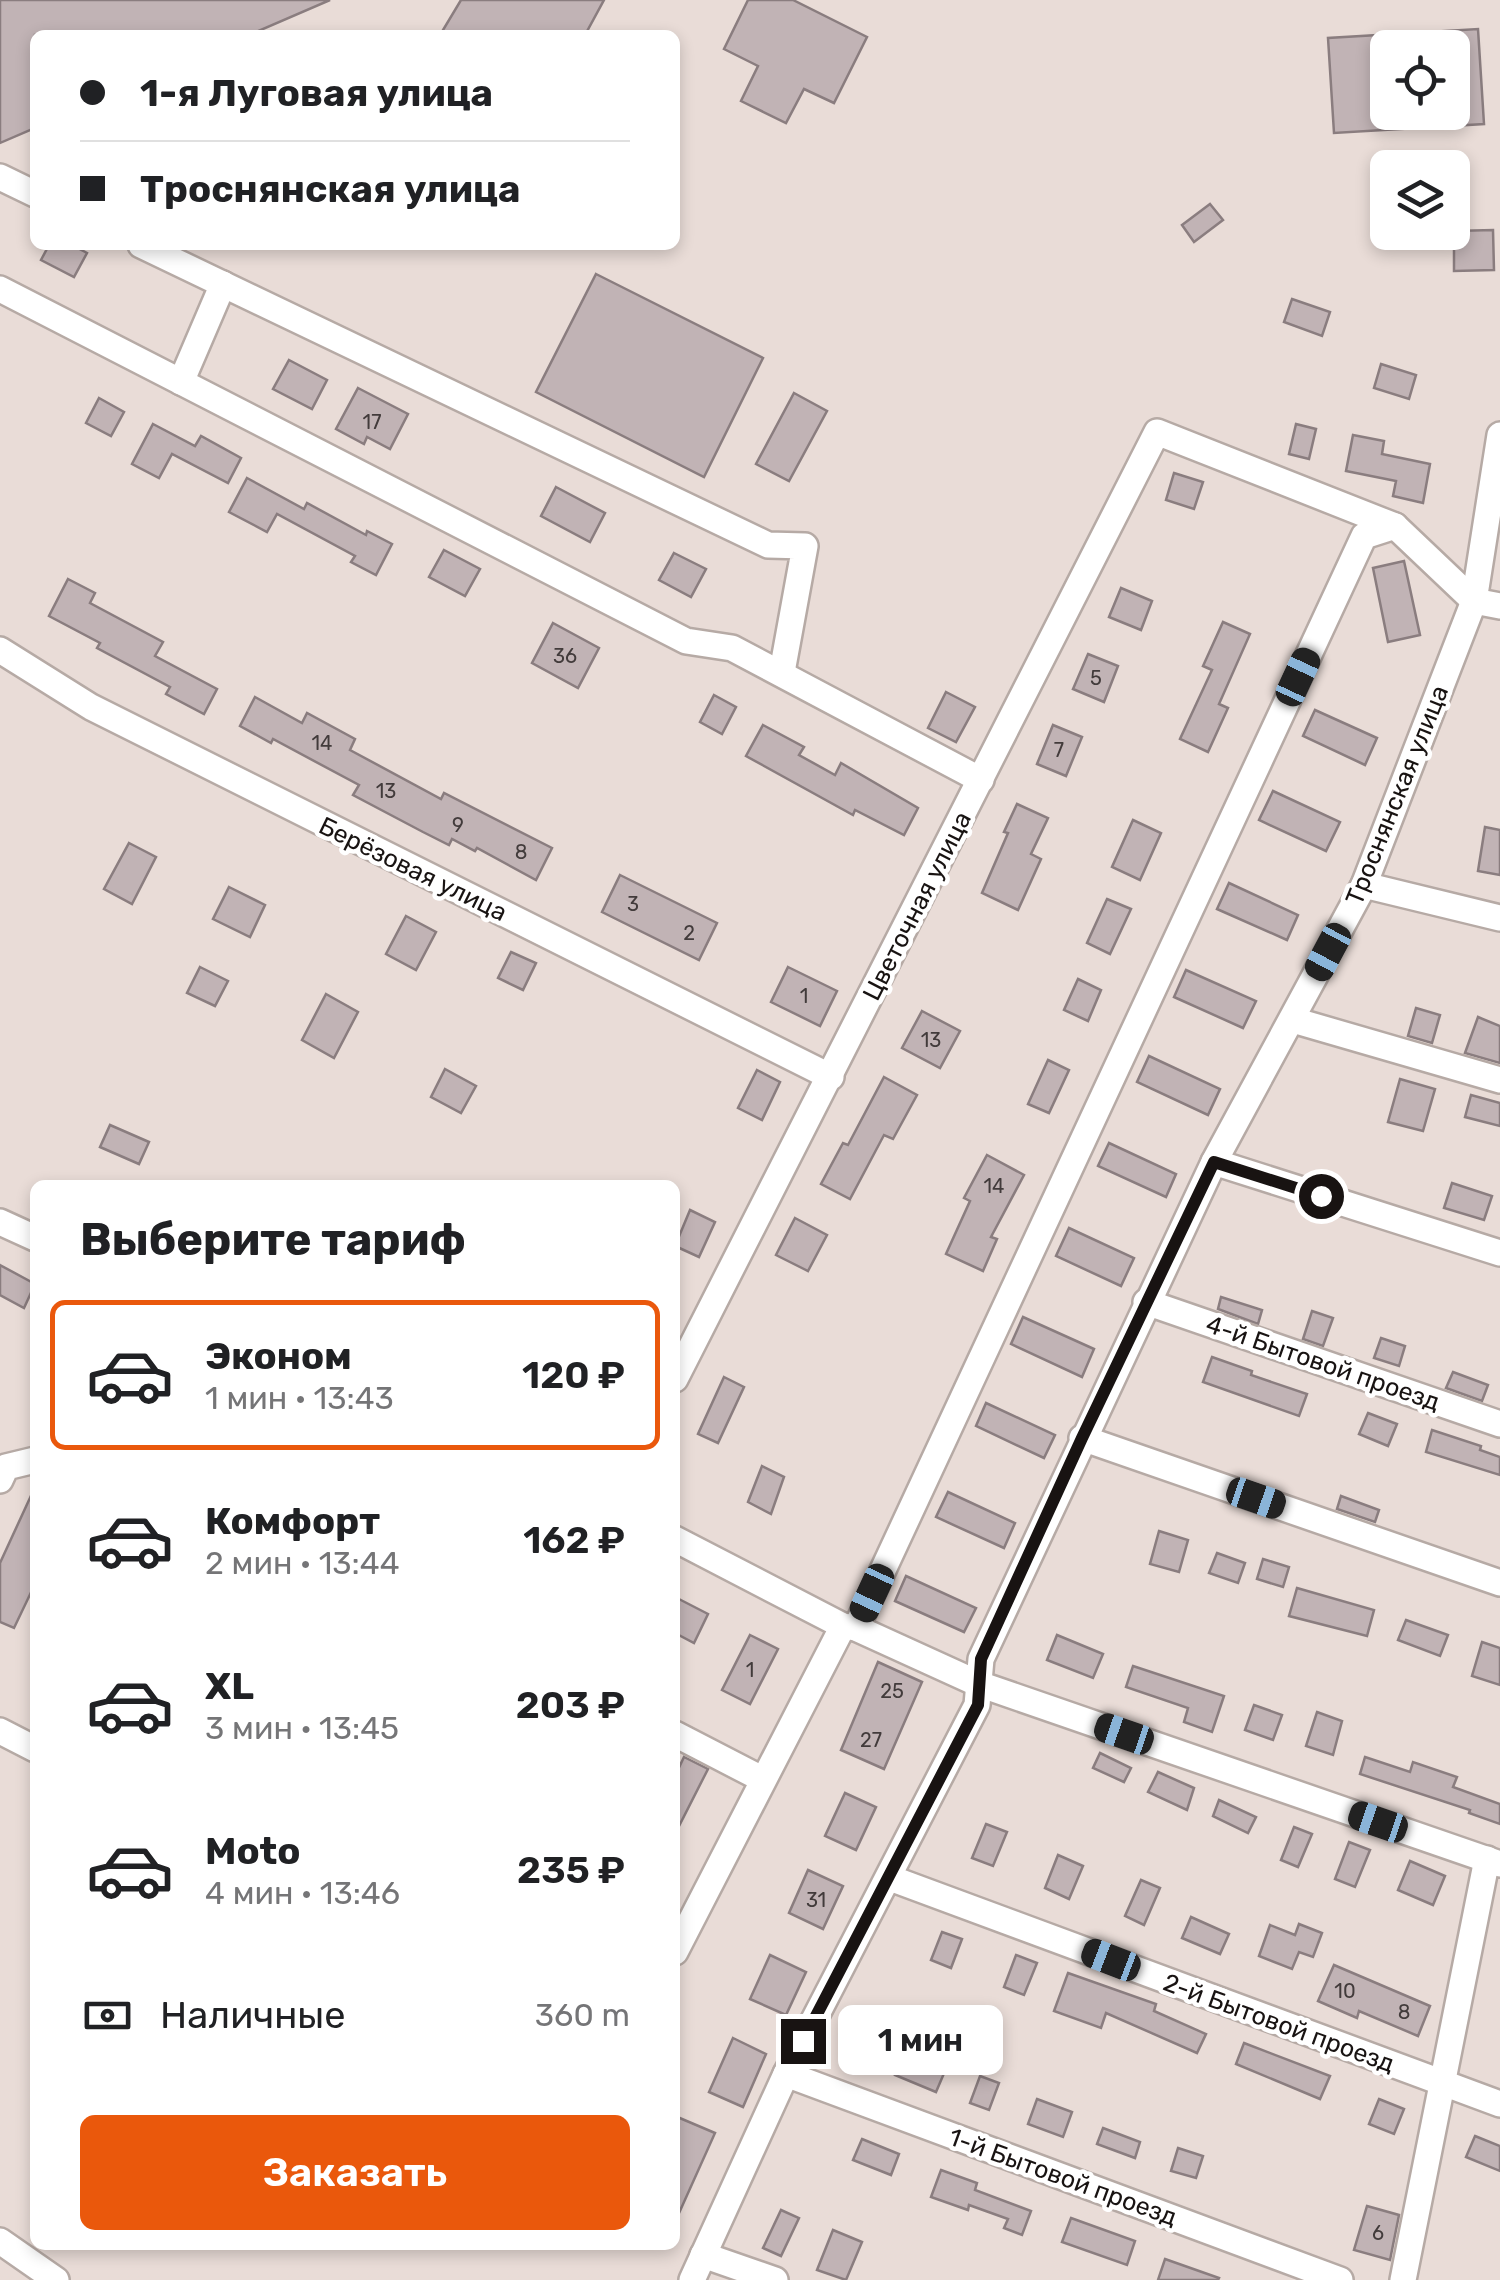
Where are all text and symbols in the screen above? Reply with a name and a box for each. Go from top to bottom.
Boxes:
map controls [1370,30,1470,250]
button: locate [1370,30,1470,130]
text: 1-я Луговая улица [140,70,493,116]
button: layers [1370,150,1470,250]
text: Троснянская улица [140,166,520,212]
house number: 17 [363,410,381,434]
car [1272,643,1324,711]
house number: 36 [553,644,577,668]
house number: 5 [1090,666,1102,690]
street label: Троснянская улица [1340,681,1454,909]
house number: 14 [312,731,332,755]
house number: 7 [1054,738,1064,762]
house number: 13 [376,779,396,803]
street label: Цветочная улица [857,807,977,1005]
street label: Берёзовая улица [314,811,512,927]
house number: 9 [452,813,464,837]
house number: 8 [515,840,527,864]
house number: 3 [627,892,639,916]
car [1301,918,1355,986]
house number: 2 [683,921,695,945]
house number: 1 [800,984,808,1008]
house number: 13 [921,1028,941,1052]
house number: 14 [984,1174,1004,1198]
route start [1299,1174,1344,1219]
text: Выберите тариф [80,1213,466,1266]
street label: 4-й Бытовой проезд [1202,1309,1444,1417]
icon: car [85,1330,175,1420]
text: Эконом [205,1333,352,1379]
text: 120 ₽ [522,1352,625,1398]
text: 1 мин · 13:43 [205,1379,394,1417]
car [1223,1474,1289,1522]
icon: car [85,1495,175,1585]
text: Комфорт [205,1498,380,1544]
text: 162 ₽ [523,1517,625,1563]
text: 2 мин · 13:44 [205,1544,400,1582]
car [846,1559,898,1627]
house number: 1 [746,1658,754,1682]
icon: car [85,1660,175,1750]
text: XL [205,1663,254,1709]
house number: 25 [880,1679,904,1703]
text: 203 ₽ [516,1682,625,1728]
text: 3 мин · 13:45 [205,1709,399,1747]
car [1091,1710,1157,1758]
house number: 27 [860,1728,882,1752]
car [1345,1798,1411,1846]
icon: car [85,1825,175,1915]
text: Moto [205,1828,301,1874]
text: 235 ₽ [517,1847,625,1893]
text: 4 мин · 13:46 [205,1874,400,1912]
house number: 31 [806,1888,826,1912]
car [1078,1935,1144,1985]
street label: 2-й Бытовой проезд [1159,1968,1399,2078]
house number: 10 [1334,1979,1356,2003]
icon: cash [80,1988,135,2043]
text: Наличные [160,1992,346,2038]
text: 360 m [535,1996,630,2034]
house number: 8 [1398,2000,1410,2024]
callout: 1 мин [838,2006,1003,2076]
route end [781,2019,826,2064]
text: 1 мин [878,2021,963,2059]
button: Заказать [80,2115,630,2230]
street label: 1-й Бытовой проезд [945,2122,1181,2232]
house number: 6 [1372,2221,1384,2245]

